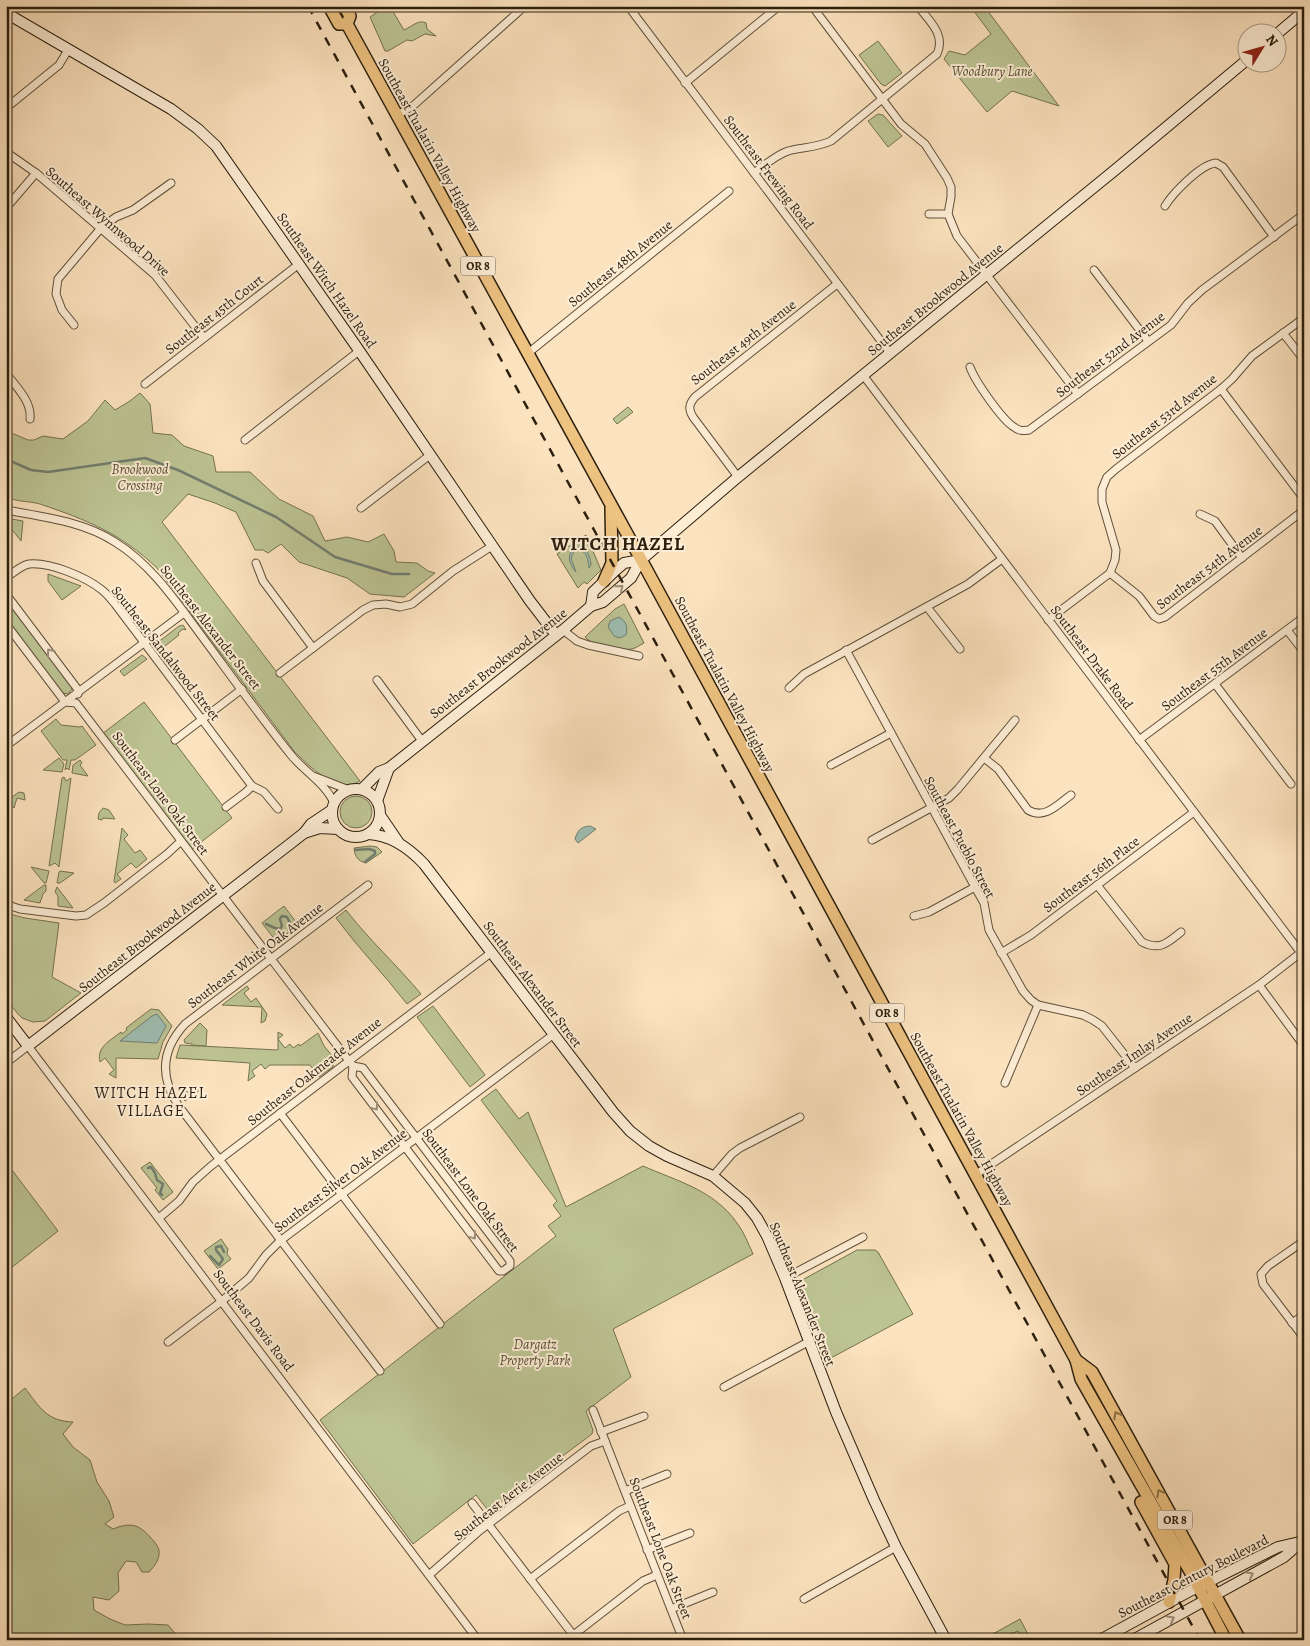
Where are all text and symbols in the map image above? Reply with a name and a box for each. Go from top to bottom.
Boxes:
north arrow [1238,22,1288,72]
text: N [1261,31,1283,50]
street label: Southeast Tualatin Valley Highway [374,55,486,237]
park label: Woodbury Lane [951,62,1033,81]
street label: Southeast Frewing Road [719,111,818,234]
street label: Southeast Wynnwood Drive [41,162,174,281]
street label: Southeast Witch Hazel Road [272,209,381,352]
street label: Southeast 48th Avenue [564,215,677,311]
street label: Southeast Brookwood Avenue [863,239,1007,360]
road number: OR 8 [460,256,496,276]
street label: Southeast 45th Court [161,270,268,359]
street label: Southeast 49th Avenue [687,295,800,390]
street label: Southeast 52nd Avenue [1052,307,1169,402]
street label: Southeast 53rd Avenue [1108,369,1221,463]
park label: Brookwood Crossing [112,460,169,495]
street label: Southeast 54th Avenue [1152,521,1266,614]
district label: WITCH HAZEL [550,531,685,557]
street label: Southeast Alexander Street [156,561,266,694]
street label: Southeast Sandalwood Street [107,582,225,725]
one-way arrow [614,585,623,593]
street label: Southeast Tualatin Valley Highway [670,593,779,776]
street label: Southeast Drake Road [1046,601,1137,714]
street label: Southeast Brookwood Avenue [426,604,571,723]
street label: Southeast 55th Avenue [1157,623,1271,716]
one-way arrow [47,648,56,658]
street label: Southeast Lone Oak Street [108,727,214,860]
street label: Southeast Pueblo Street [919,773,1000,902]
street label: Southeast 56th Place [1039,832,1144,917]
street label: Southeast Brookwood Avenue [75,878,220,997]
street label: Southeast White Oak Avenue [184,898,327,1013]
street label: Southeast Alexander Street [479,917,587,1052]
road number: OR 8 [870,1004,904,1022]
street label: Southeast Imlay Avenue [1072,1008,1196,1100]
street label: Southeast Oakmeade Avenue [243,1013,385,1130]
street label: Southeast Tualatin Valley Highway [906,1029,1018,1211]
district label: WITCH HAZEL VILLAGE [93,1082,208,1122]
one-way arrow [369,1101,377,1110]
street label: Southeast Silver Oak Avenue [270,1124,411,1237]
street label: Southeast Lone Oak Street [418,1124,524,1257]
street label: Southeast Alexander Street [765,1219,840,1369]
one-way arrow [467,1231,476,1240]
street label: Southeast Davis Road [209,1265,299,1376]
park label: Dargatz Property Park [500,1335,570,1370]
one-way arrow [1113,1412,1123,1421]
street label: Southeast Aerie Avenue [450,1448,567,1545]
street label: Southeast Lone Oak Street [625,1474,697,1622]
one-way arrow [1156,1490,1166,1499]
road number: OR 8 [1158,1510,1192,1530]
street label: Southeast Century Boulevard [1115,1530,1272,1623]
one-way arrow [1244,1571,1253,1581]
one-way arrow [1166,1615,1175,1625]

